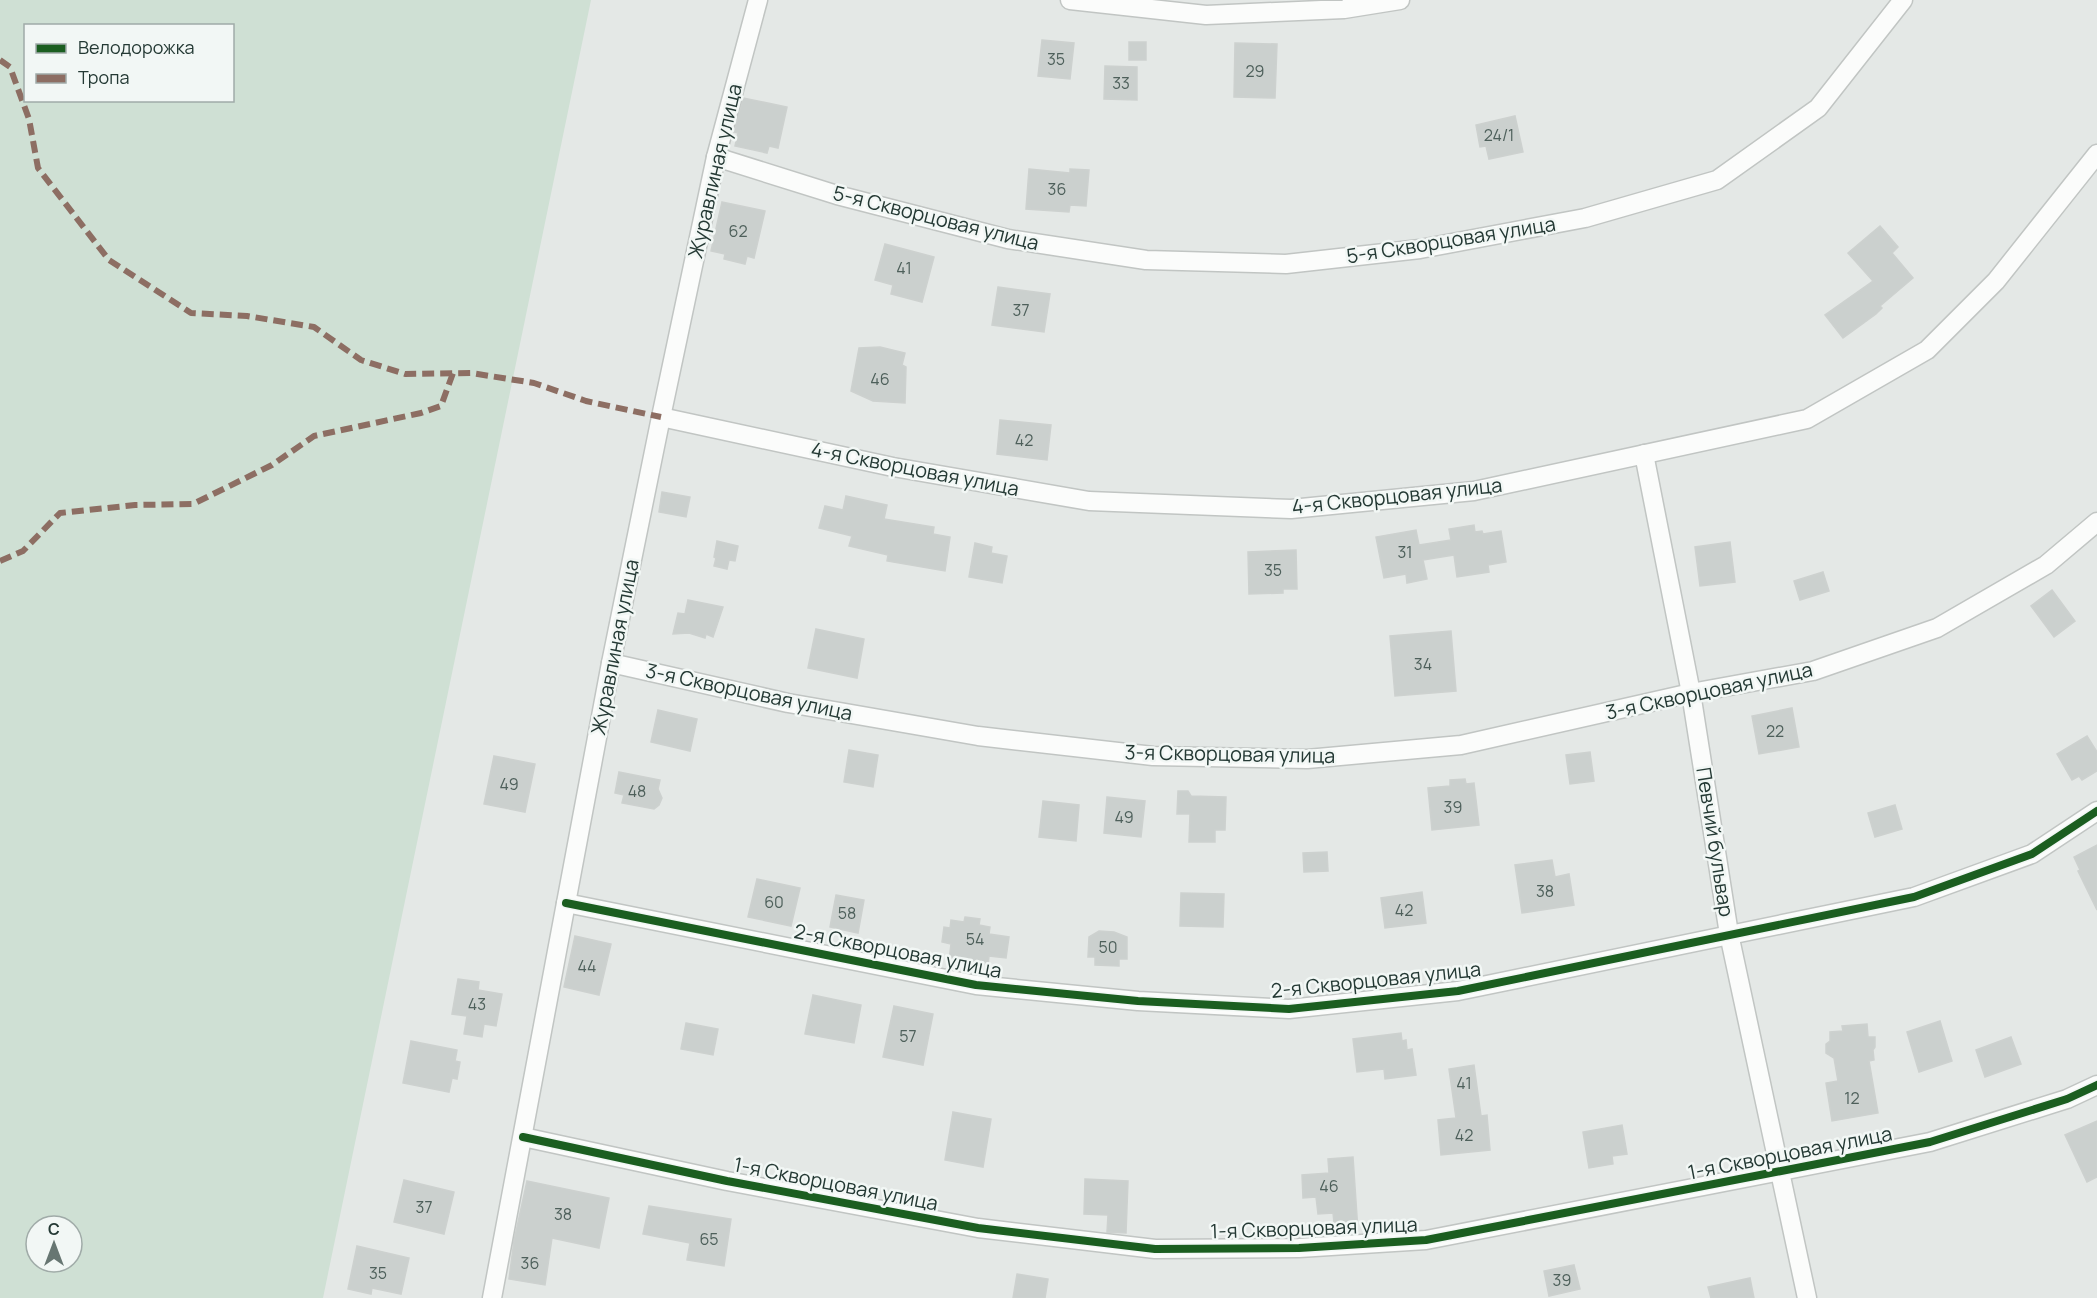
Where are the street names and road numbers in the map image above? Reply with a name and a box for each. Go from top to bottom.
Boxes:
street label: Журавлиная улица [681,81,748,261]
street label: 5-я Скворцовая улица [830,179,1042,256]
street label: 5-я Скворцовая улица [1345,210,1557,269]
street label: 4-я Скворцовая улица [809,435,1021,502]
street label: 4-я Скворцовая улица [1290,471,1503,520]
street label: Журавлиная улица [584,557,645,737]
street label: 3-я Скворцовая улица [1603,655,1815,726]
street label: 3-я Скворцовая улица [643,656,855,727]
street label: 3-я Скворцовая улица [1124,738,1336,769]
street label: Певчий бульвар [1690,765,1741,919]
street label: 2-я Скворцовая улица [792,917,1004,984]
street label: 2-я Скворцовая улица [1270,955,1482,1004]
street label: 1-я Скворцовая улица [1686,1119,1894,1186]
street label: 1-я Скворцовая улица [732,1150,940,1217]
street label: 1-я Скворцовая улица [1210,1210,1418,1245]

